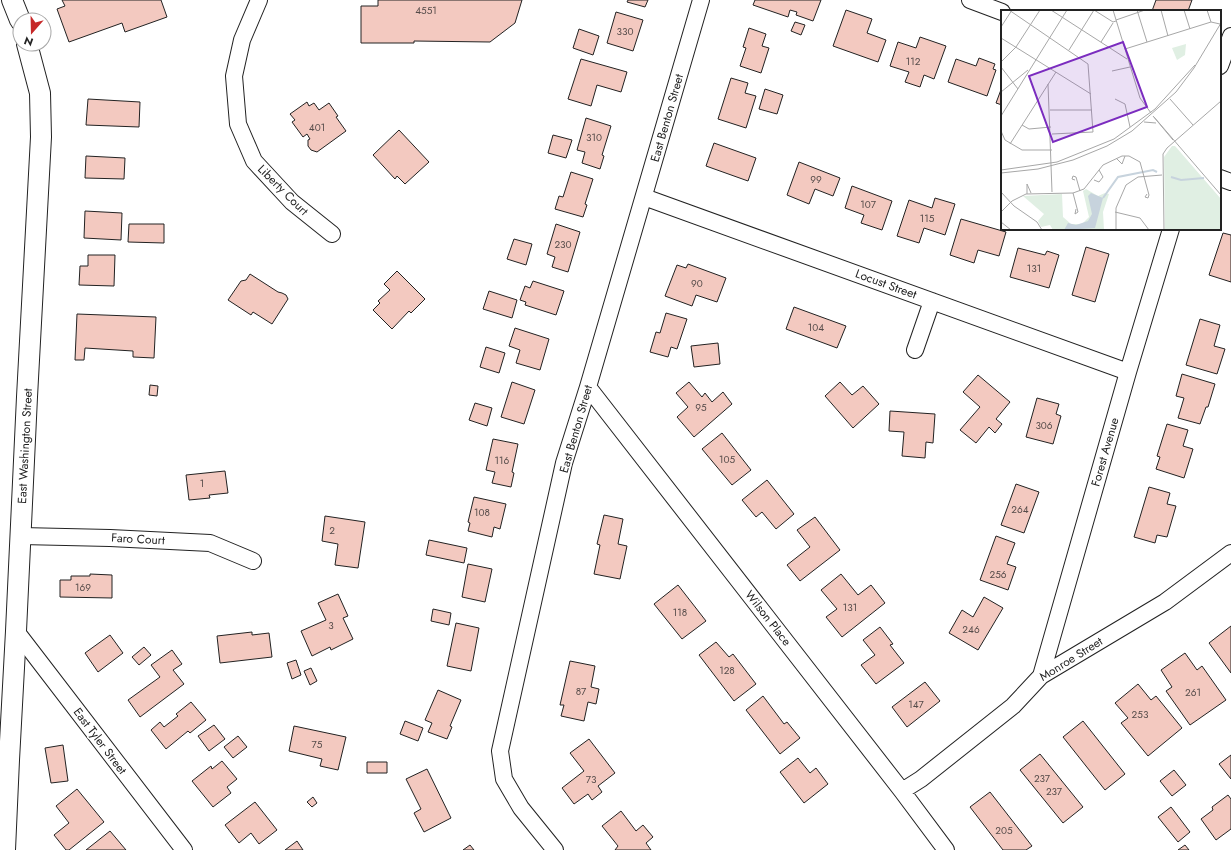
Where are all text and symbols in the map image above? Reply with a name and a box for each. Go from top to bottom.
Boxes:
house number: 4551 [415,3,437,18]
inset map [1001,10,1221,230]
north arrow [12,12,52,52]
house number: 330 [617,24,633,39]
text: N [22,32,35,50]
house number: 112 [906,54,921,69]
street label: East Benton Street [646,72,688,164]
house number: 401 [309,120,325,135]
house number: 310 [586,130,602,145]
street label: Liberty Court [253,160,313,220]
house number: 99 [810,172,822,187]
house number: 107 [860,197,877,212]
house number: 115 [920,211,935,226]
house number: 230 [554,237,572,252]
house number: 131 [1027,261,1041,276]
street label: Locust Street [853,265,919,303]
house number: 90 [691,276,703,291]
house number: 104 [808,320,824,335]
street label: East Benton Street [555,383,597,475]
street label: East Washington Street [13,388,37,504]
house number: 95 [695,400,707,415]
street label: Forest Avenue [1087,415,1123,489]
house number: 306 [1035,418,1053,433]
house number: 105 [719,452,735,467]
house number: 116 [495,453,510,468]
house number: 1 [200,476,204,491]
house number: 264 [1011,502,1029,517]
house number: 108 [474,505,490,520]
house number: 2 [329,523,335,538]
street label: Faro Court [111,529,165,549]
house number: 256 [989,567,1007,582]
house number: 169 [75,580,91,595]
street label: Wilson Place [741,586,795,650]
house number: 131 [843,600,857,615]
house number: 118 [673,605,687,620]
house number: 3 [328,618,334,633]
house number: 246 [962,622,980,637]
street label: Monroe Street [1036,632,1106,686]
house number: 128 [719,663,735,678]
house number: 87 [576,684,587,699]
house number: 261 [1185,685,1201,700]
house number: 147 [908,697,925,712]
street label: East Tyler Street [69,704,131,778]
house number: 253 [1132,707,1149,722]
house number: 75 [312,737,323,752]
house number: 237 [1034,771,1051,786]
house number: 73 [586,772,597,787]
house number: 237 [1046,784,1063,799]
house number: 205 [995,823,1013,838]

